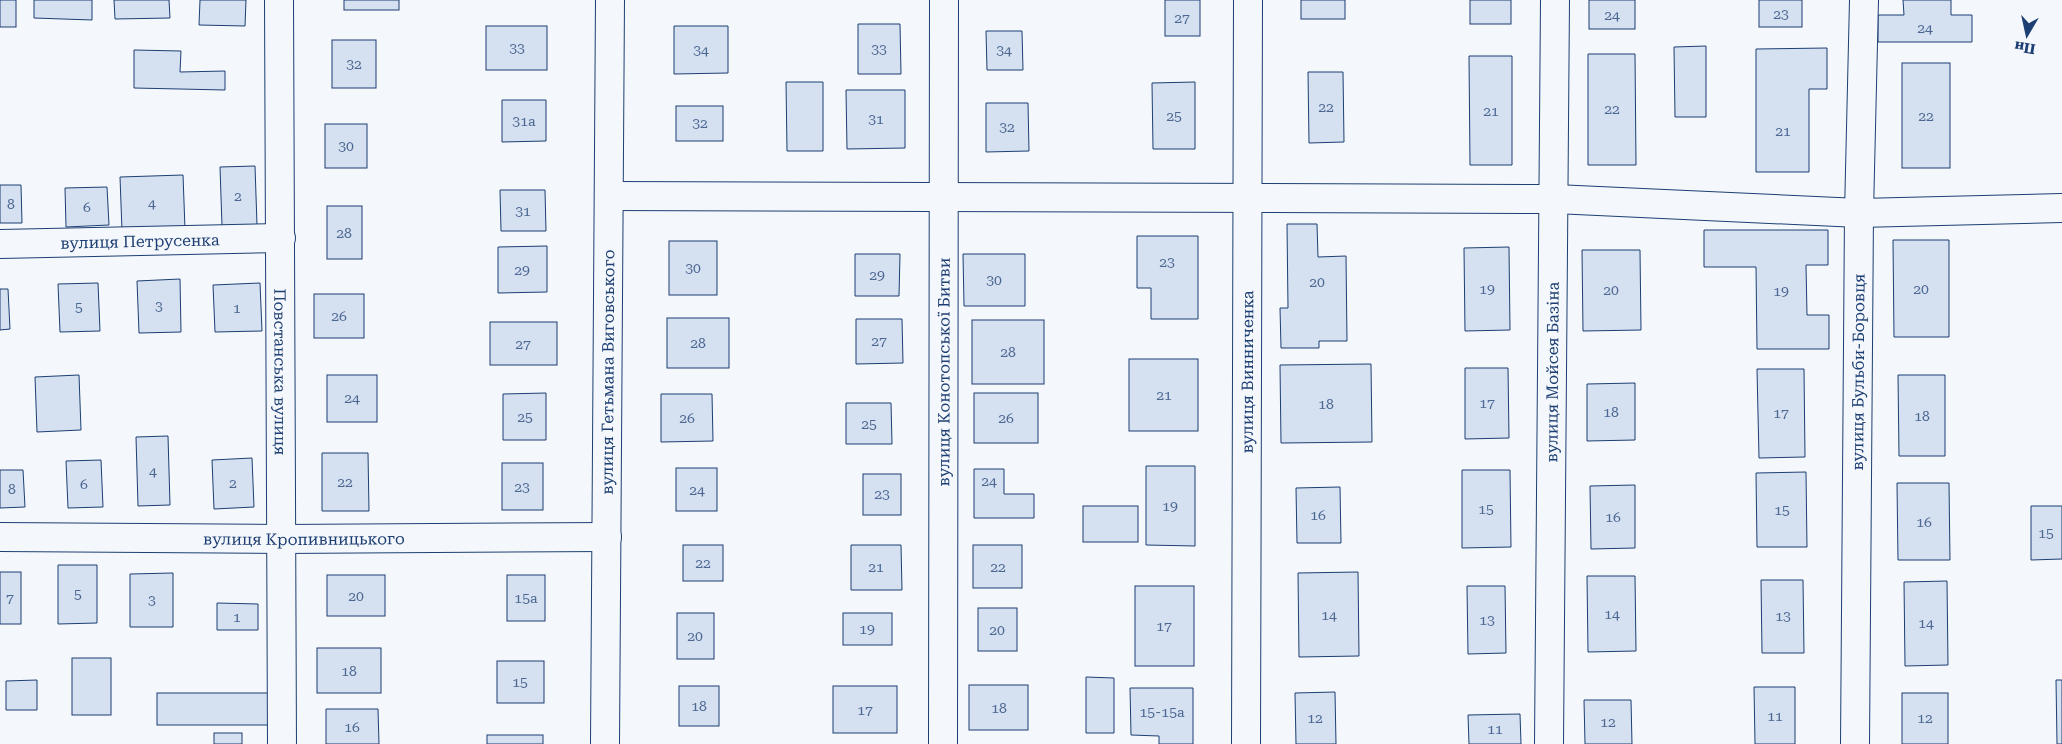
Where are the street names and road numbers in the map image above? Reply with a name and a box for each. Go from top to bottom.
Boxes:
street label: вулиця Петрусенка [60,230,220,252]
street label: вулиця Гетьмана Виговського [597,249,618,495]
street label: вулиця Конотопської Битви [934,257,953,486]
street label: вулиця Бульби-Боровця [1848,273,1868,471]
street label: вулиця Мойсея Базіна [1542,281,1562,462]
street label: Повстанська вулиця [271,288,290,456]
street label: вулиця Винниченка [1237,290,1257,453]
street label: вулиця Кропивницького [203,529,405,549]

